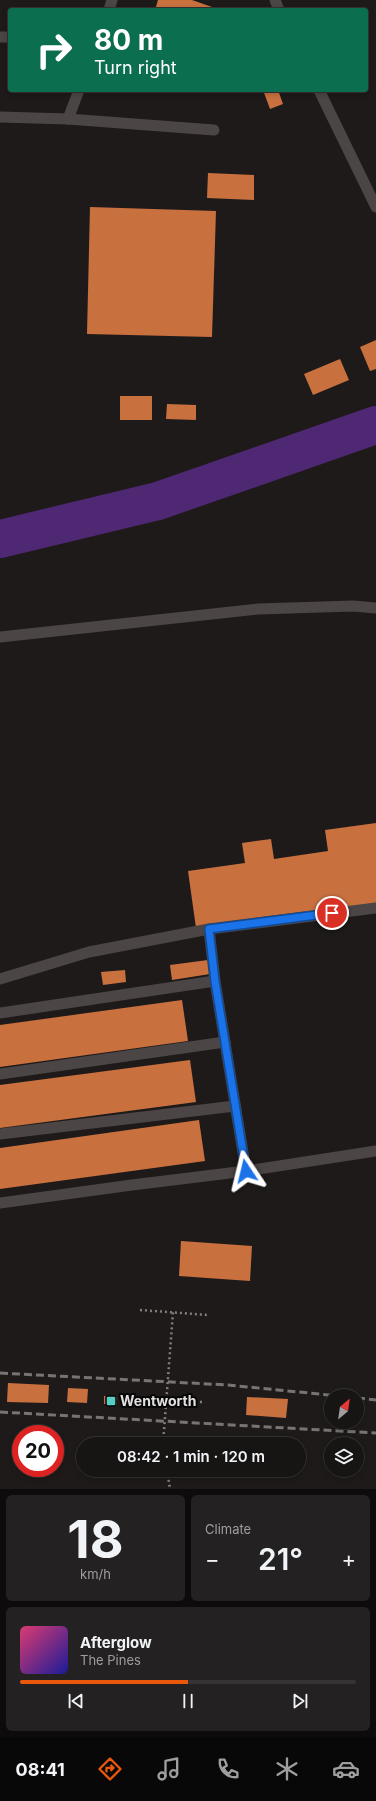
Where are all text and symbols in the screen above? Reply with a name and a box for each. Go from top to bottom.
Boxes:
text: 80 m [94,23,163,57]
icon: right [28,24,80,76]
text: Turn right [94,57,177,78]
pin [315,896,349,930]
icon: arrive [321,902,343,924]
position arrow [225,1150,267,1192]
north arrow [324,1389,364,1429]
map controls [324,1389,364,1477]
place label: Wentworth [120,1392,196,1409]
marker: Wentworth [105,1395,117,1407]
speed limit sign: 20 [12,1425,64,1477]
button: layers [324,1437,364,1477]
text: 08:42 · 1 min · 120 m [117,1447,265,1466]
text: 18 [67,1508,124,1571]
text: Climate [205,1521,251,1537]
text: 21° [258,1541,303,1577]
text: − [205,1546,220,1572]
text: + [341,1546,356,1572]
text: km/h [80,1566,111,1582]
text: Afterglow [80,1633,152,1652]
text: The Pines [80,1652,141,1668]
icon: previous [65,1690,87,1712]
icon: pause [177,1690,199,1712]
icon: next [289,1690,311,1712]
icon: directions [96,1755,124,1783]
icon: music [155,1755,183,1783]
icon: phone [214,1755,242,1783]
icon: climate [273,1755,301,1783]
icon: car [332,1755,360,1783]
text: 08:41 [16,1759,65,1780]

